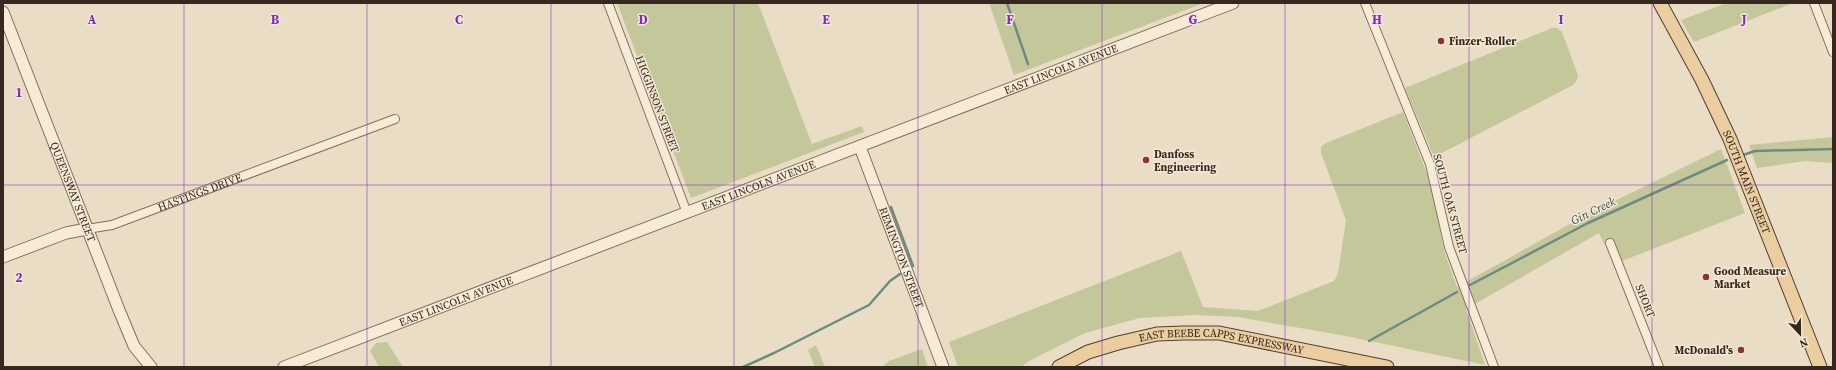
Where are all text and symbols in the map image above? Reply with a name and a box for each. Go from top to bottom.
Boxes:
text: A [88,11,97,28]
text: B [271,11,280,28]
text: C [455,11,463,28]
text: D [638,11,648,28]
text: E [822,11,830,28]
text: F [1006,11,1014,28]
text: G [1189,11,1198,28]
text: H [1372,11,1382,28]
text: I [1558,11,1564,28]
text: J [1740,11,1747,28]
place label: Finzer-Roller [1449,34,1517,49]
marker: Finzer-Roller [1436,36,1446,46]
street label: EAST LINCOLN AVENUE [1002,40,1120,98]
street label: HIGGINSON STREET [632,53,683,155]
text: 1 [15,84,23,101]
street label: SOUTH MAIN STREET [1719,128,1774,236]
street label: QUEENSWAY STREET [47,140,99,244]
place label: Danfoss Engineering [1154,147,1216,175]
street label: SOUTH OAK STREET [1429,152,1471,256]
marker: Danfoss Engineering [1141,155,1151,165]
street label: EAST LINCOLN AVENUE [699,156,818,214]
street label: HASTINGS DRIVE [156,169,244,215]
water label: Gin Creek [1568,193,1618,229]
street label: REMINGTON STREET [876,205,928,311]
place label: Good Measure Market [1714,264,1787,292]
text: 2 [15,269,23,286]
street label: EAST LINCOLN AVENUE [397,272,515,330]
marker: Good Measure Market [1701,272,1711,282]
street label: SHORT [1632,282,1659,320]
north arrow [1780,314,1820,354]
street label: EAST BEEBE CAPPS EXPRESSWAY [1137,325,1305,358]
text: N [1797,334,1810,351]
place label: McDonald's [1675,343,1733,358]
marker: McDonald's [1736,345,1746,355]

